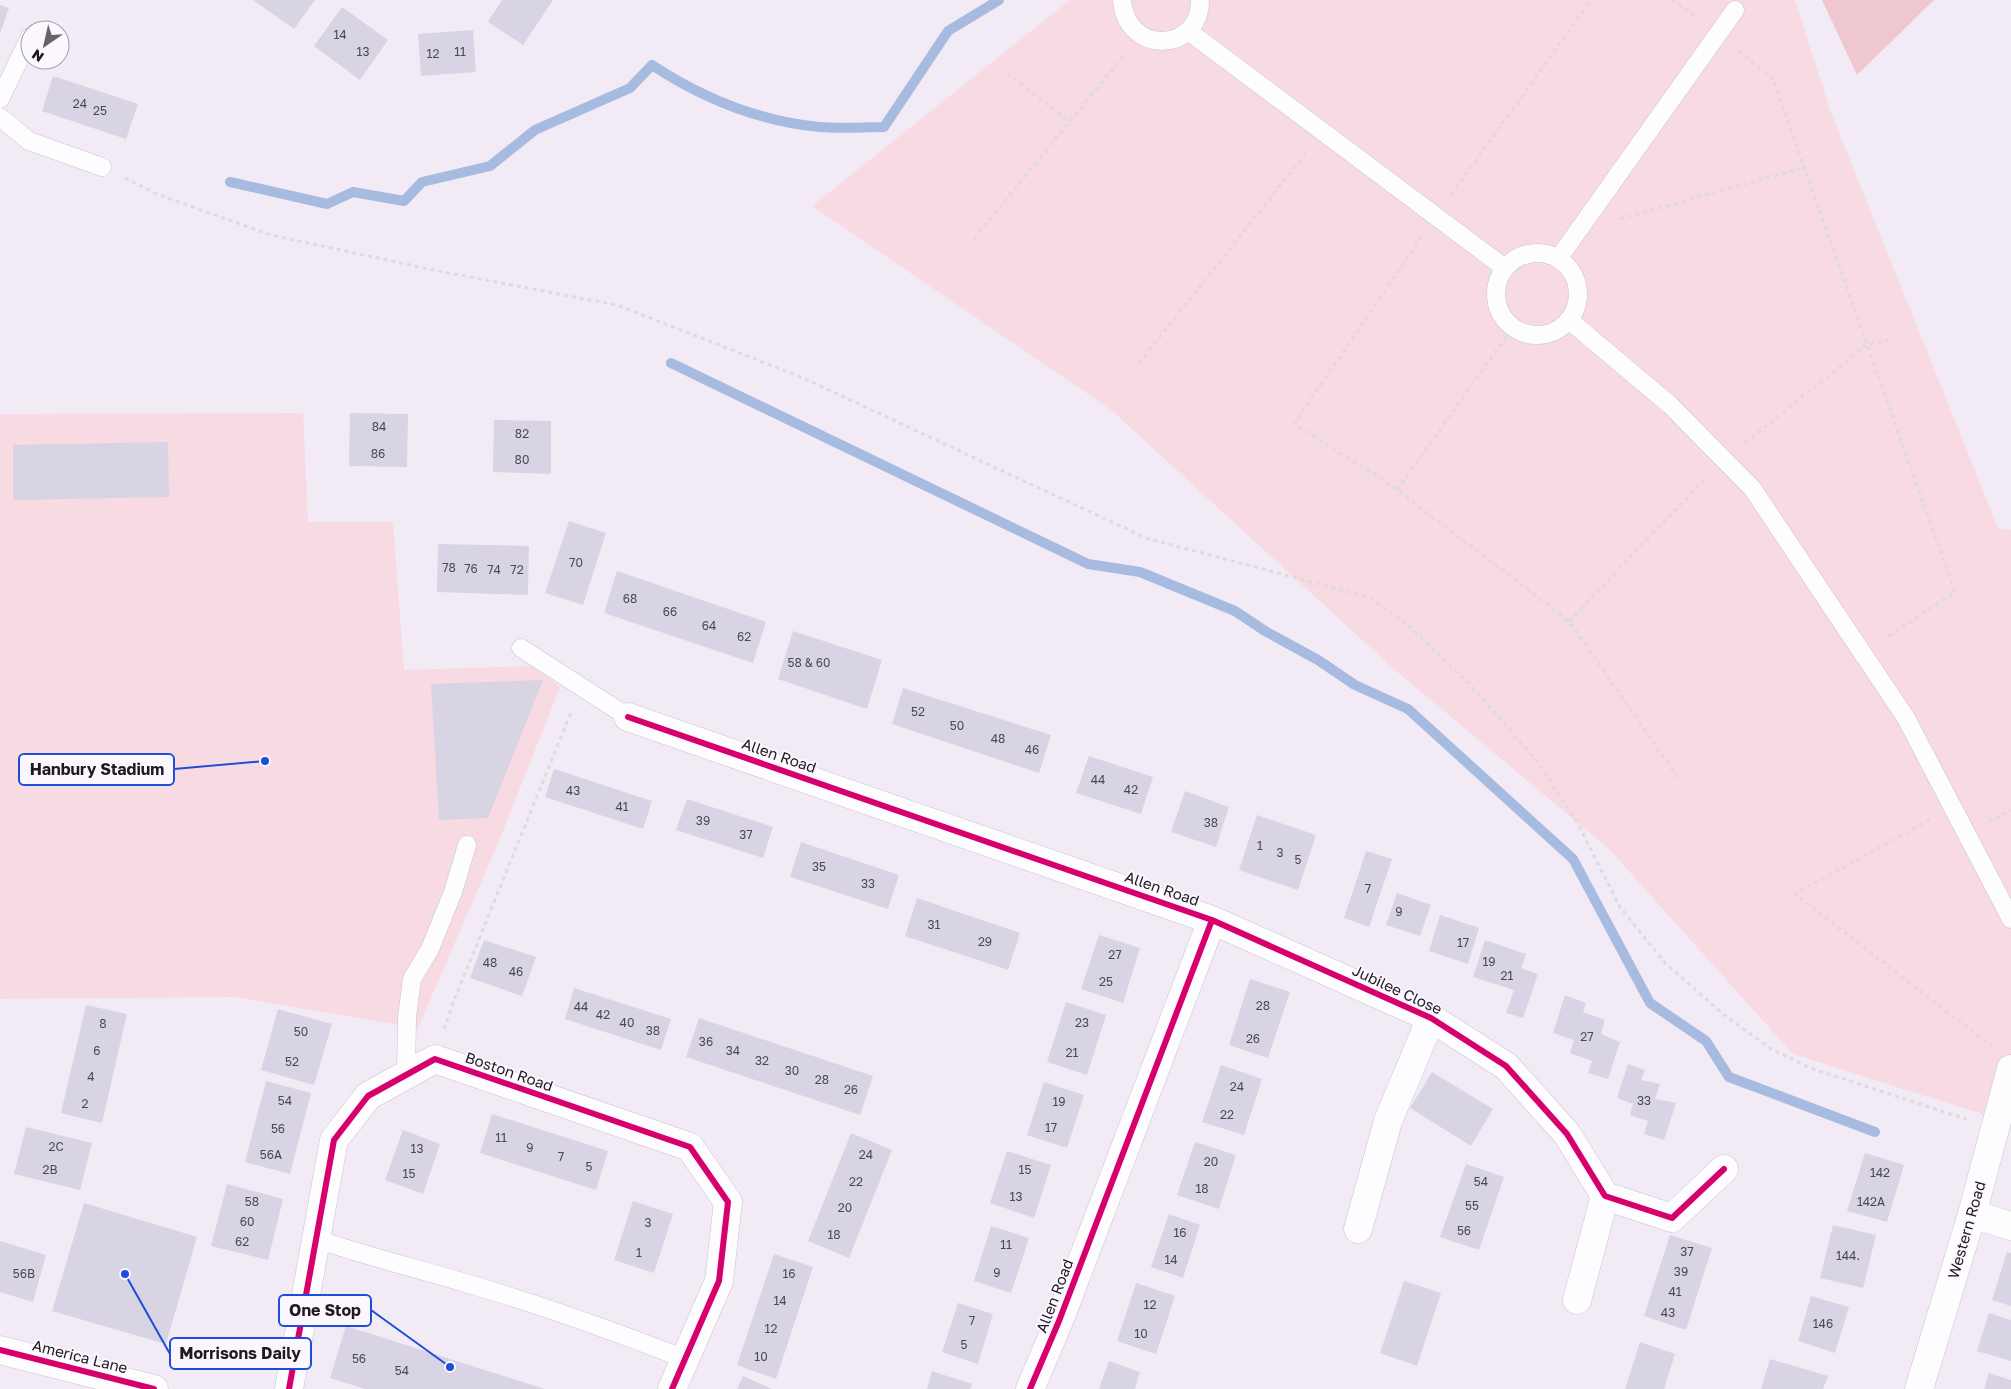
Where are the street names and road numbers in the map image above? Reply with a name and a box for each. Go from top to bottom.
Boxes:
street label: Allen Road [740,734,819,776]
street label: Allen Road [1123,867,1202,909]
street label: Jubilee Close [1350,960,1445,1018]
street label: Boston Road [463,1048,556,1094]
street label: Western Road [1944,1179,1989,1281]
street label: Allen Road [1032,1256,1076,1335]
street label: America Lane [31,1336,130,1377]

